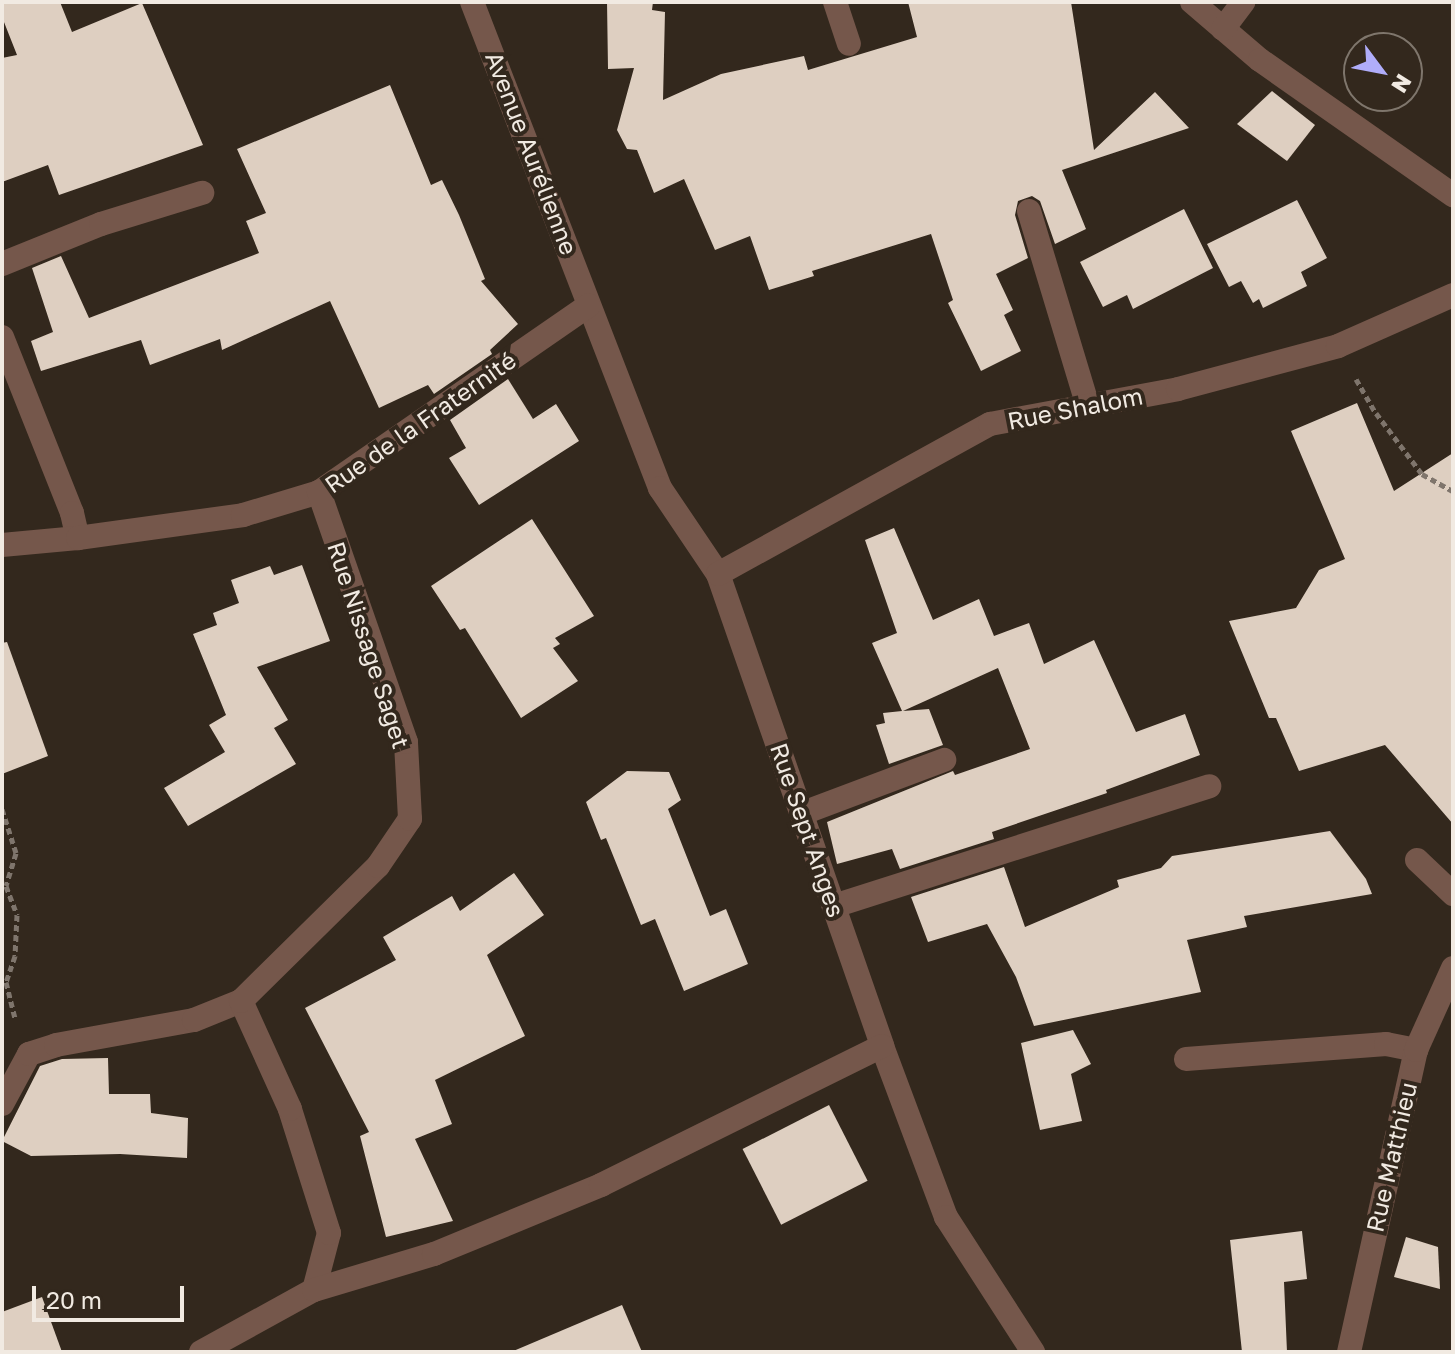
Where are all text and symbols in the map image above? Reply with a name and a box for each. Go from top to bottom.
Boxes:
north arrow [1343,32,1423,112]
street label: Avenue Aurélienne [480,47,584,259]
text: N [1386,70,1418,98]
street label: Rue de la Fraternité [319,345,521,499]
street label: Rue Shalom [1005,381,1145,435]
street label: Rue Nissage Saget [322,538,416,752]
street label: Rue Sept Anges [765,739,851,921]
street label: Rue Matthieu [1360,1079,1422,1235]
scale bar [36,1270,188,1320]
text: 20 m [46,1285,102,1314]

